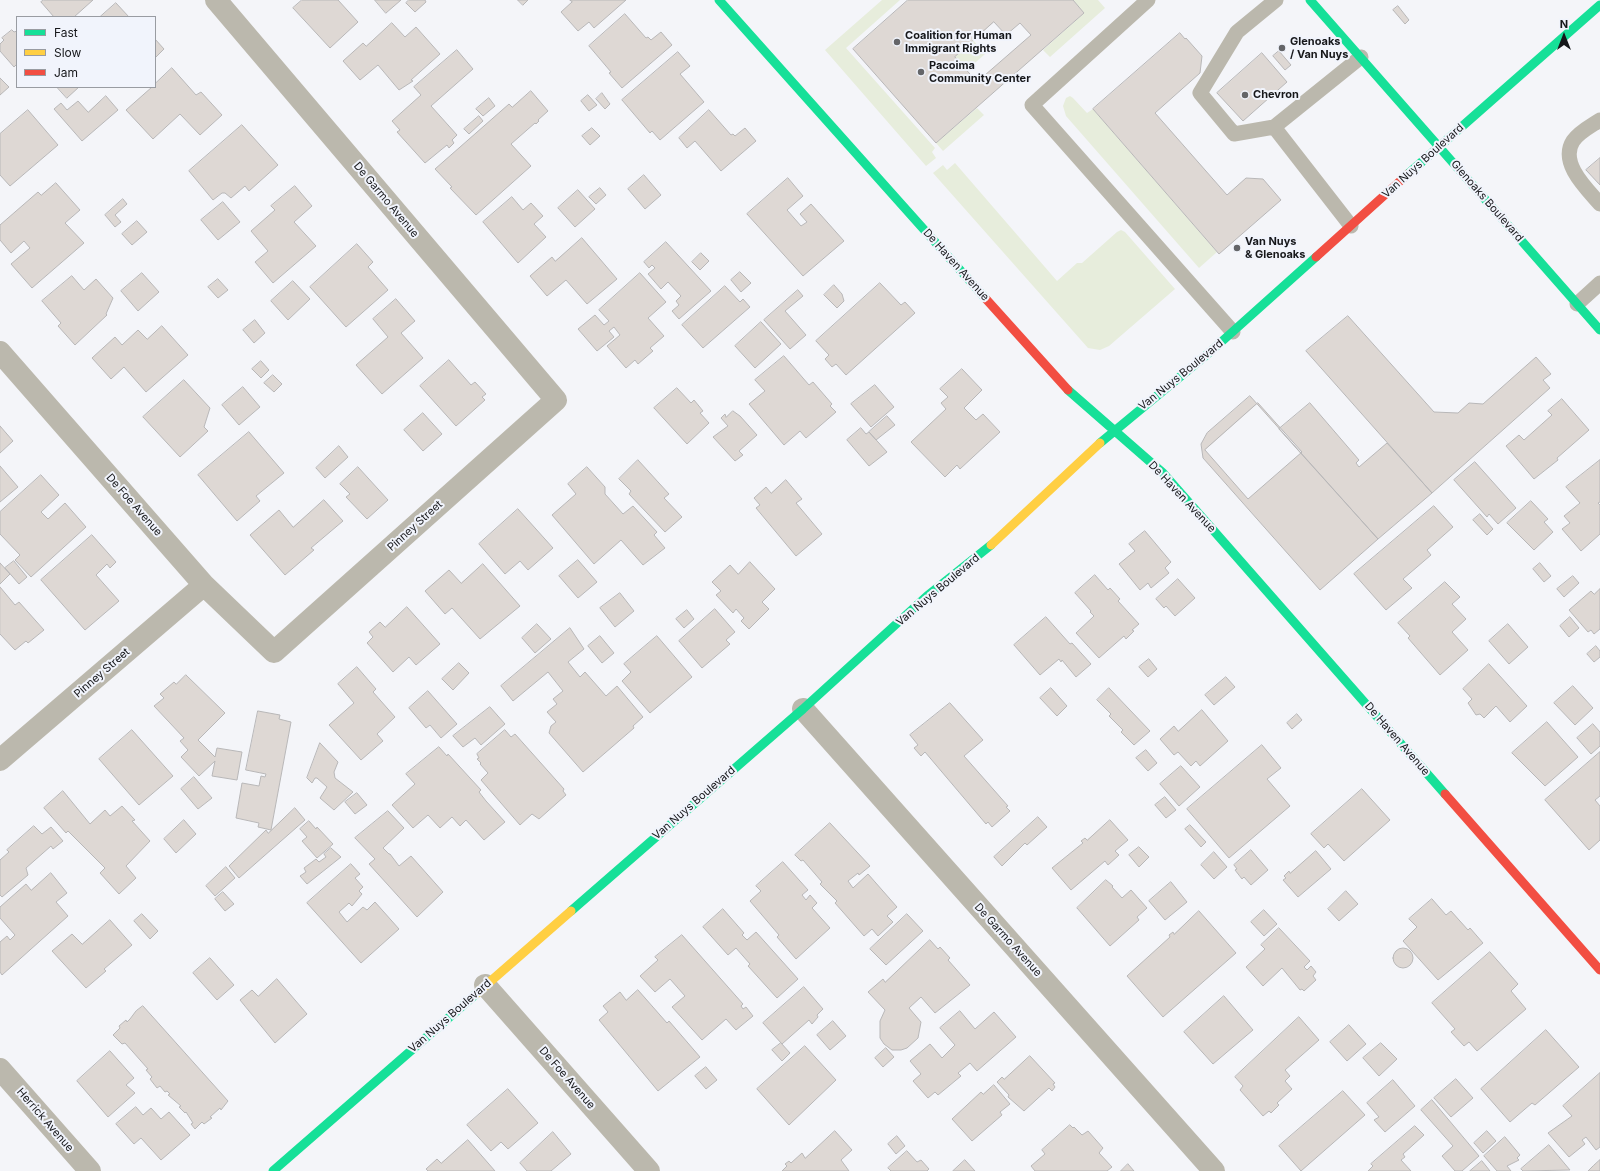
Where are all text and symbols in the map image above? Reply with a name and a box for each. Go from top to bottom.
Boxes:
legend [16,16,156,88]
north arrow [1544,16,1584,56]
text: N [1560,17,1568,31]
text: Fast [54,25,78,40]
place label: Coalition for Human Immigrant Rights [905,29,1012,55]
place label: Glenoaks / Van Nuys [1290,35,1348,61]
marker: Coalition for Human Immigrant Rights [892,37,902,47]
marker: Glenoaks / Van Nuys [1277,43,1287,53]
text: Slow [54,45,81,60]
place label: Pacoima Community Center [929,59,1031,85]
text: Jam [54,65,78,80]
marker: Pacoima Community Center [916,67,926,77]
place label: Chevron [1253,88,1299,102]
marker: Chevron [1240,90,1250,100]
street label: Van Nuys Boulevard [1380,121,1466,201]
street label: Glenoaks Boulevard [1448,158,1526,244]
street label: De Garmo Avenue [351,160,421,240]
street label: De Haven Avenue [920,226,992,304]
place label: Van Nuys & Glenoaks [1245,235,1305,261]
marker: Van Nuys & Glenoaks [1232,243,1242,253]
street label: Van Nuys Boulevard [1136,337,1226,413]
street label: De Haven Avenue [1146,459,1218,535]
street label: De Foe Avenue [103,471,165,539]
street label: Pinney Street [385,498,445,554]
street label: Van Nuys Boulevard [894,551,982,629]
street label: Pinney Street [72,645,132,701]
street label: De Haven Avenue [1362,700,1432,778]
street label: Van Nuys Boulevard [650,764,738,842]
street label: De Garmo Avenue [972,901,1044,979]
street label: Van Nuys Boulevard [406,977,494,1055]
street label: De Foe Avenue [536,1044,598,1112]
street label: Herrick Avenue [14,1086,76,1154]

